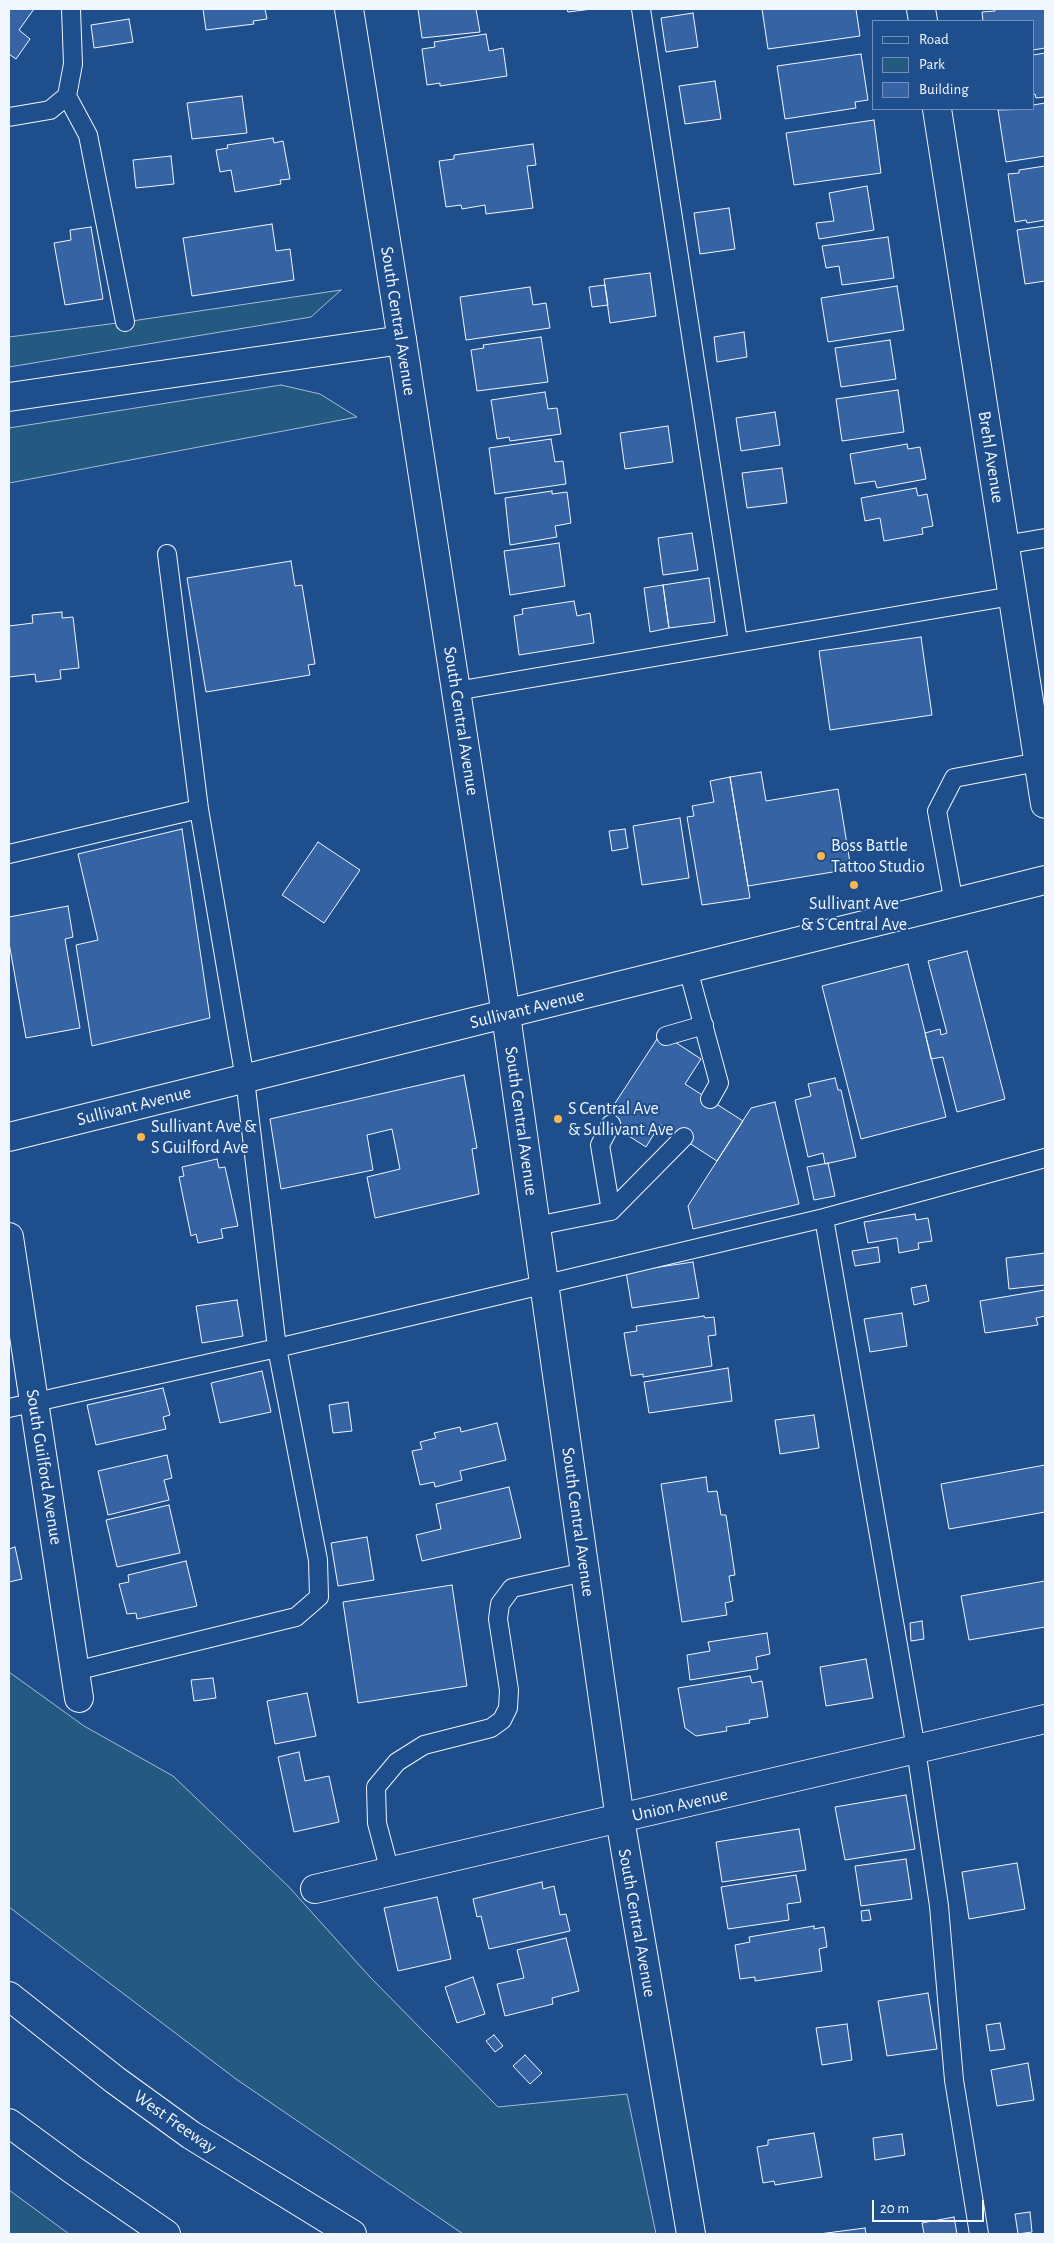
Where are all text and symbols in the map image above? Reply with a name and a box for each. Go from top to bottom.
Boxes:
legend [872,20,1034,110]
text: Road [919,32,949,47]
text: Park [919,57,945,72]
text: Building [919,82,969,97]
street label: South Central Avenue [376,245,420,397]
street label: Brehl Avenue [973,409,1009,505]
street label: South Central Avenue [439,645,483,797]
place label: Boss Battle Tattoo Studio [831,835,925,878]
marker: Boss Battle Tattoo Studio [815,850,827,862]
marker: Sullivant Ave & S Central Ave [848,879,860,891]
place label: Sullivant Ave & S Central Ave [801,893,907,936]
street label: Sullivant Avenue [468,984,586,1034]
street label: South Central Avenue [500,1045,542,1197]
street label: Sullivant Avenue [75,1081,193,1131]
place label: S Central Ave & Sullivant Ave [568,1098,674,1140]
marker: S Central Ave & Sullivant Ave [552,1113,564,1125]
place label: Sullivant Ave & S Guilford Ave [151,1116,257,1158]
marker: Sullivant Ave & S Guilford Ave [135,1131,147,1143]
street label: South Guilford Avenue [21,1388,67,1546]
street label: South Central Avenue [557,1446,599,1598]
street label: Union Avenue [630,1783,730,1827]
street label: South Central Avenue [613,1847,661,1999]
street label: West Freeway [129,2086,221,2158]
scale bar [874,2190,986,2222]
text: 20 m [880,2201,909,2216]

